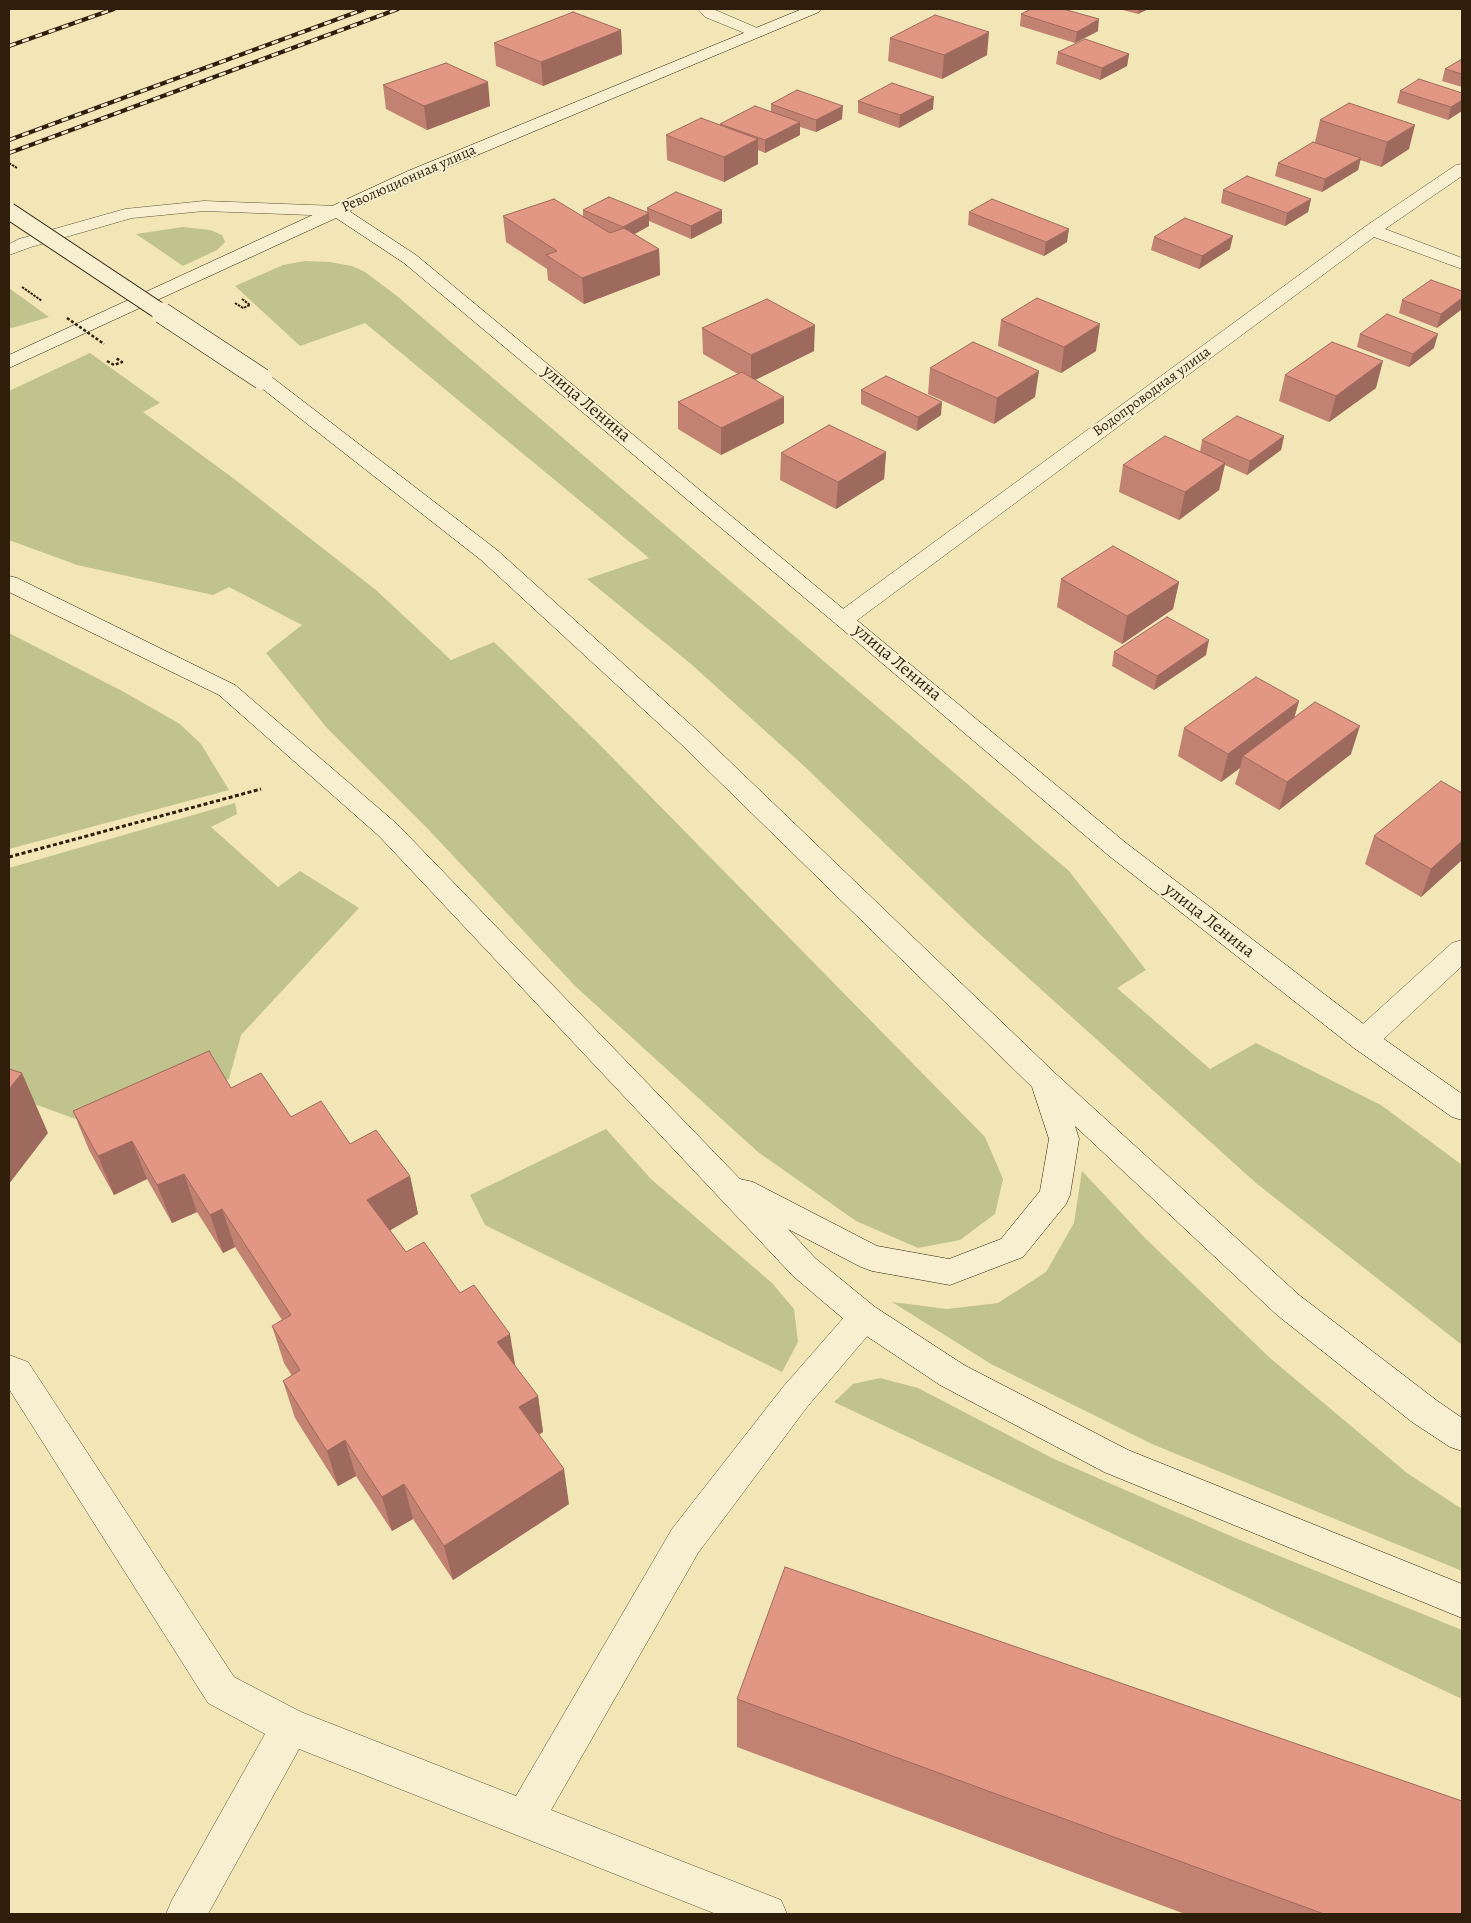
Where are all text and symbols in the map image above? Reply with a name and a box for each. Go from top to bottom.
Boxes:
street label: Революционная улица [339,141,479,217]
street label: Водопроводная улица [1089,343,1215,441]
street label: улица Ленина [537,361,635,447]
street label: улица Ленина [848,620,946,706]
street label: улица Ленина [1159,879,1259,963]

